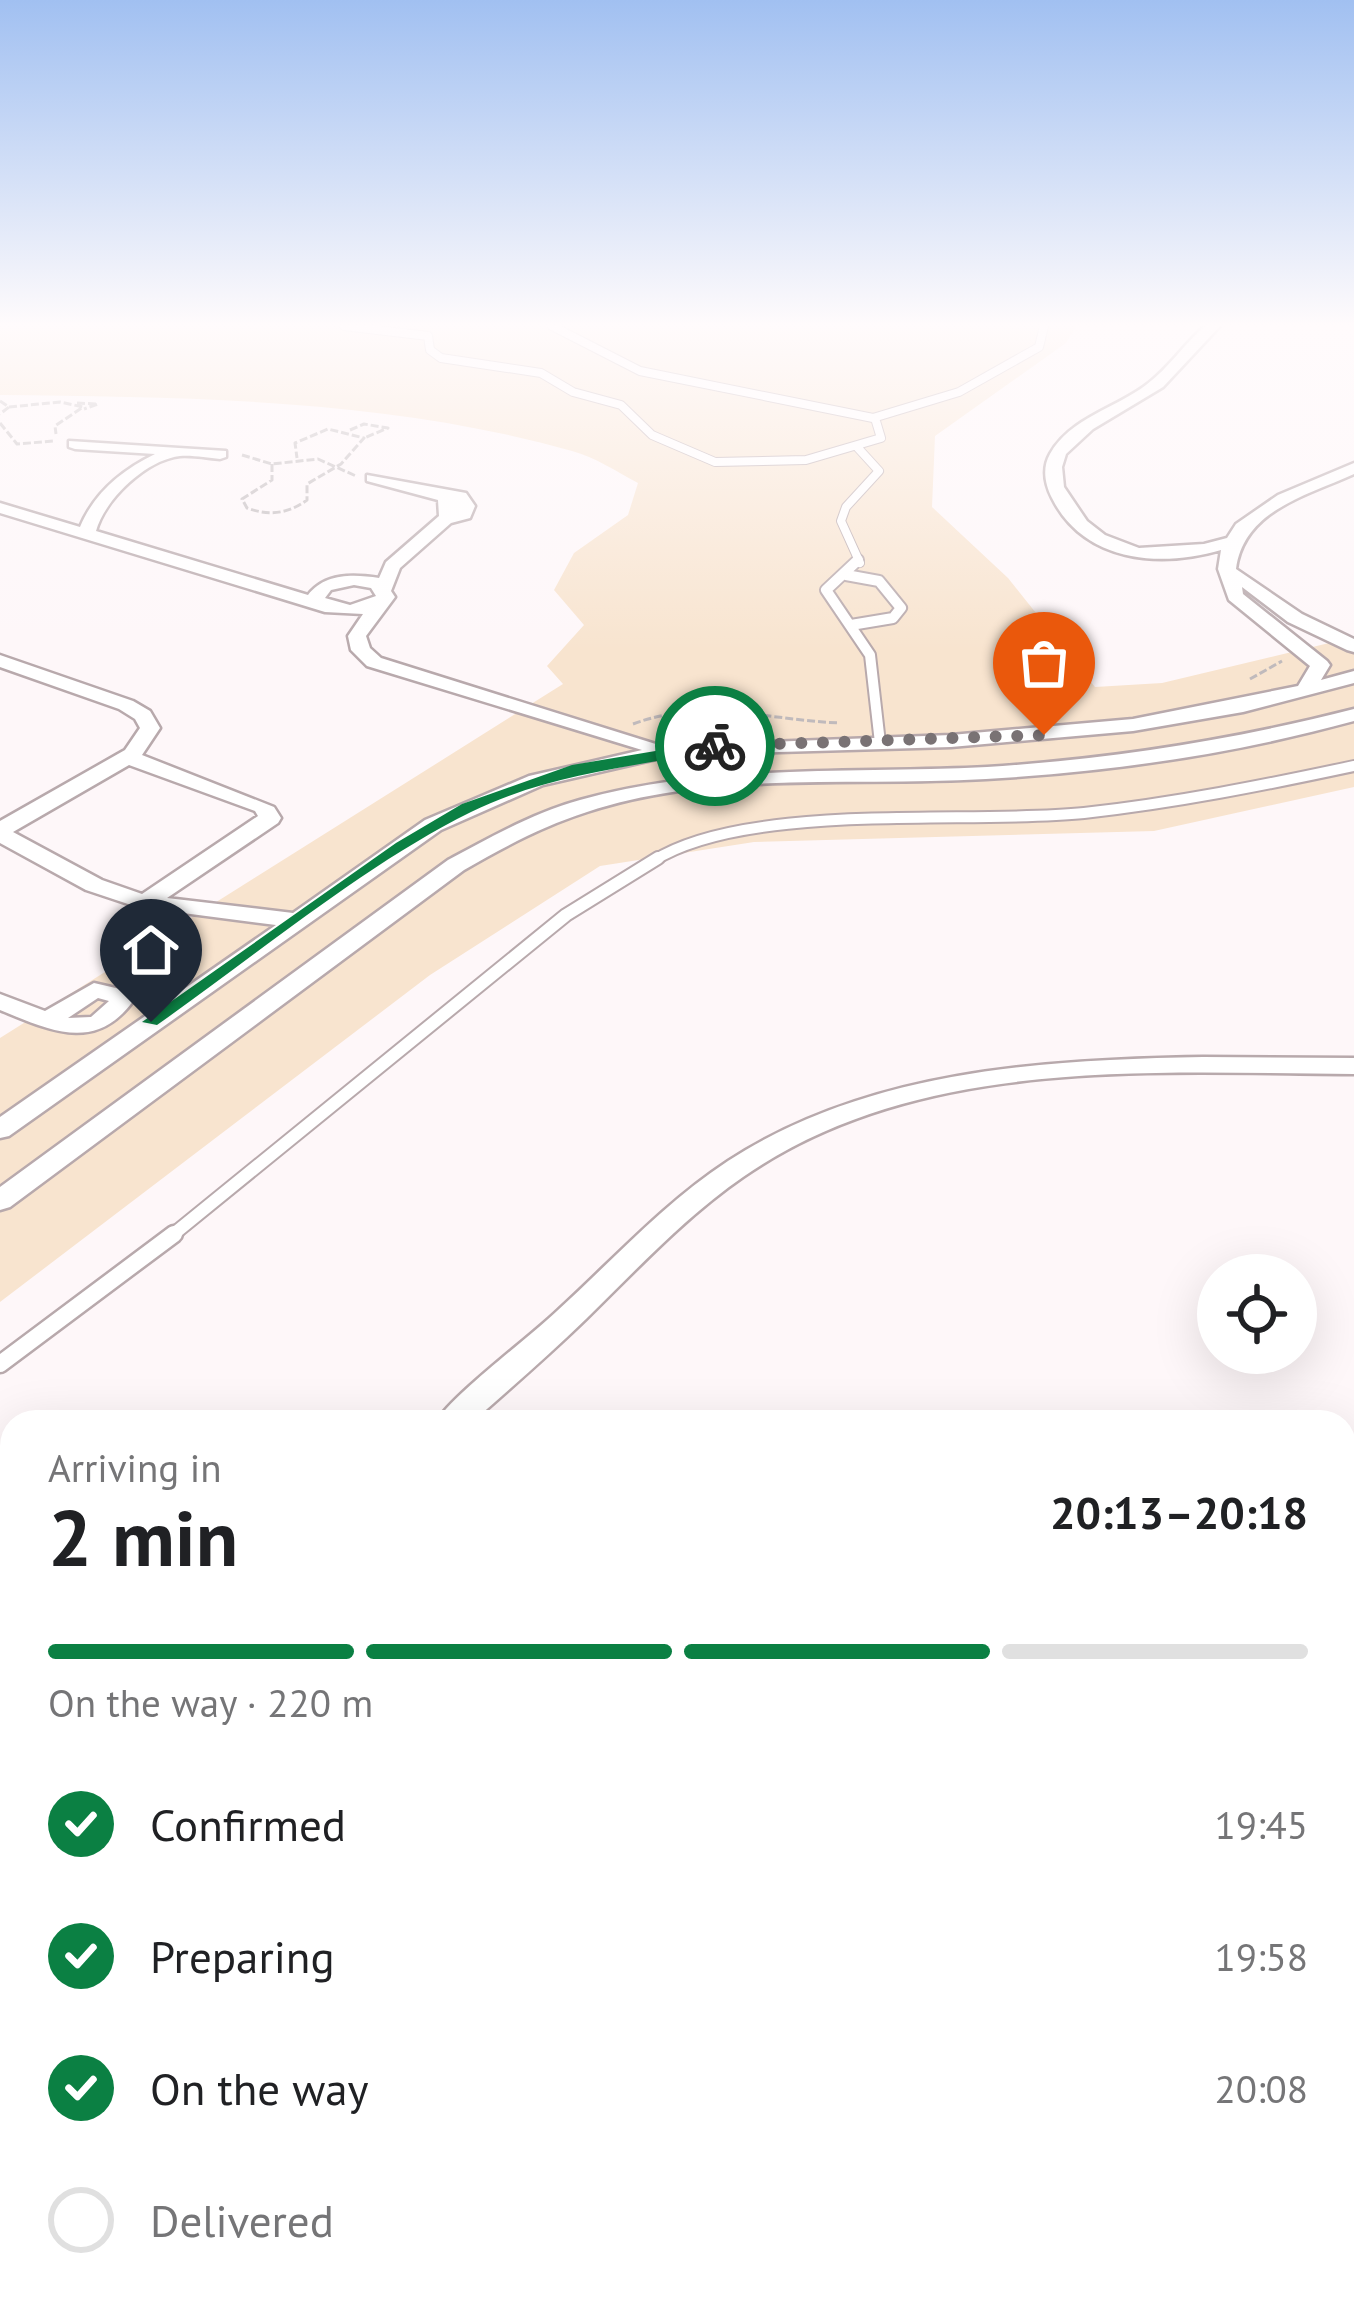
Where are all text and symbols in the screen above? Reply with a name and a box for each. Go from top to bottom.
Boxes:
pin [993,612,1095,735]
icon: bag [1011,630,1077,696]
courier [655,686,775,806]
icon: bike [682,713,748,779]
pin [100,899,202,1022]
icon: home [118,917,184,983]
map controls [1197,1254,1317,1374]
button: locate [1197,1254,1317,1374]
text: Arriving in [48,1442,222,1493]
text: 20:13–20:18 [1050,1483,1308,1541]
text: 2 min [48,1487,238,1588]
text: On the way · 220 m [48,1677,373,1728]
icon: check [48,1791,114,1857]
text: Confirmed [150,1795,346,1853]
text: 19:45 [1214,1799,1308,1850]
icon: check [48,1923,114,1989]
text: Preparing [150,1927,335,1985]
text: 19:58 [1214,1931,1308,1982]
icon: check [48,2055,114,2121]
text: On the way [150,2059,369,2117]
text: 20:08 [1214,2063,1308,2114]
text: Delivered [150,2191,334,2249]

